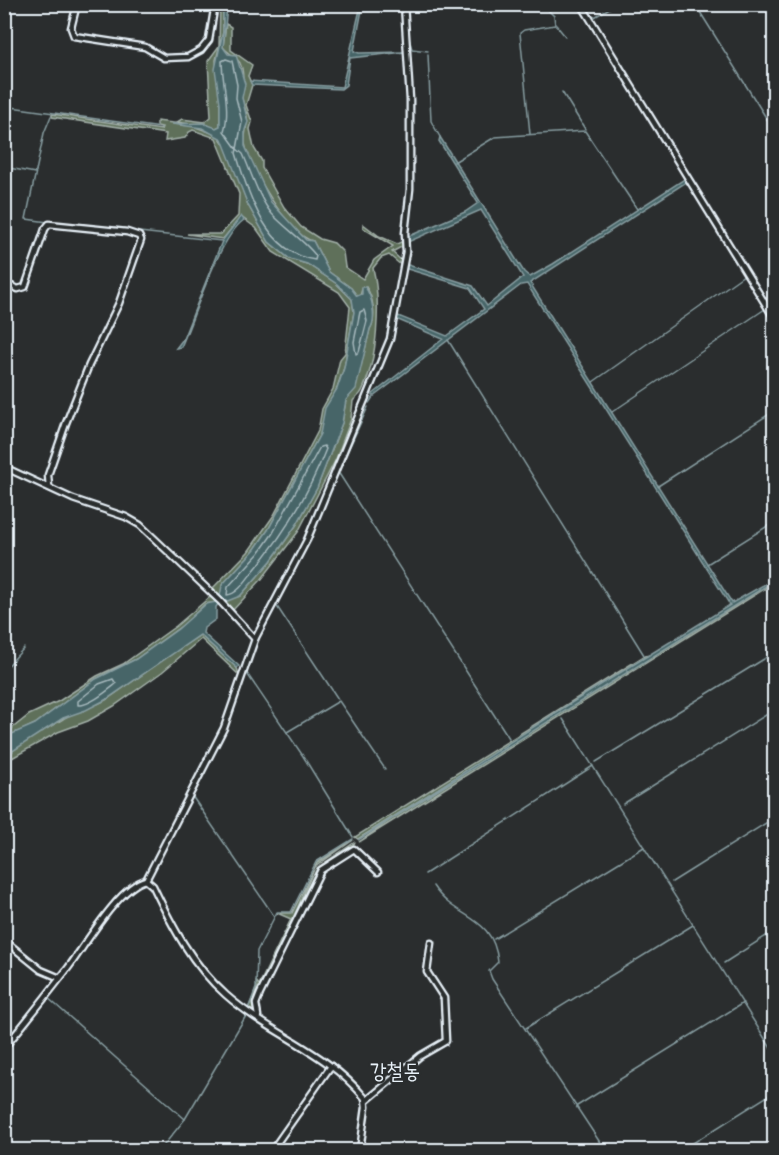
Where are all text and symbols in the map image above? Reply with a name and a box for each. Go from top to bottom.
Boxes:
district label: 강철동 [370,1059,420,1084]

